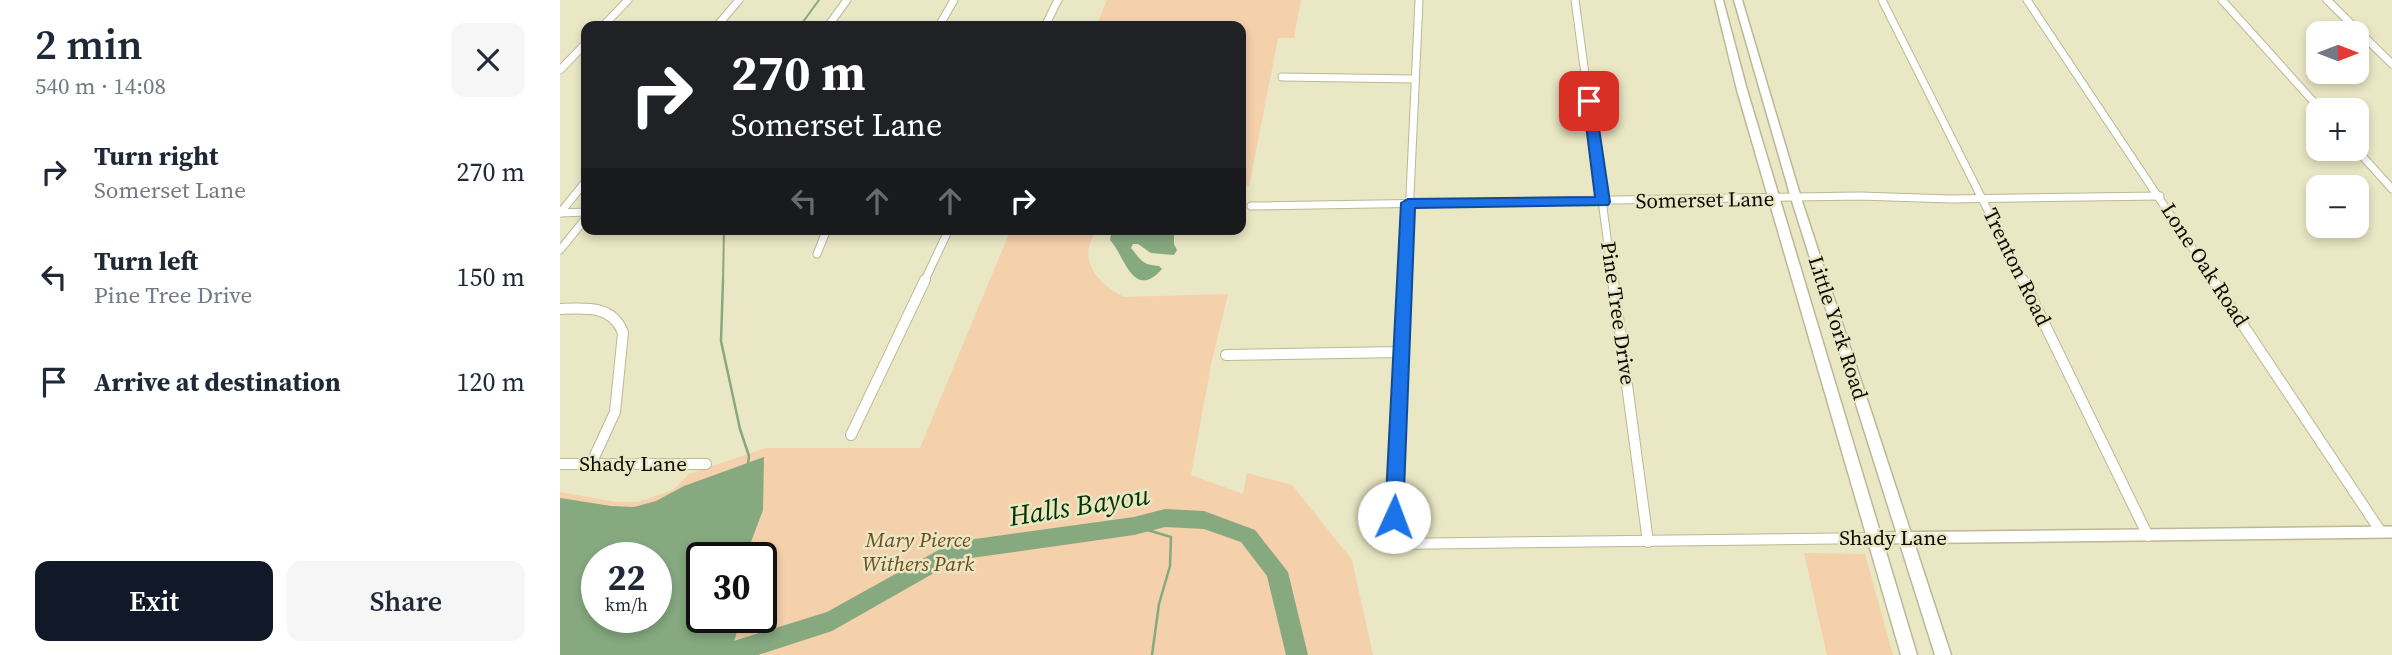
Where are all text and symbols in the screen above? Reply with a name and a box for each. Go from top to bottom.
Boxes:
text: 2 min [35,15,143,73]
north arrow [2306,21,2370,84]
map controls [2306,21,2369,238]
button: close [451,23,525,97]
text: 270 m [731,39,866,106]
icon: right [616,49,707,140]
text: 540 m · 14:08 [35,70,166,102]
pin [1559,71,1619,131]
icon: arrive [1570,82,1608,120]
button: + [2306,98,2369,161]
text: Somerset Lane [731,103,942,147]
text: Turn right [94,138,218,174]
icon: right [35,153,73,191]
text: 270 m [457,154,525,190]
text: Somerset Lane [94,174,246,206]
button: − [2306,175,2369,238]
icon: left [785,182,823,220]
icon: ahead [858,182,896,220]
icon: ahead [931,182,969,220]
icon: right [1004,182,1042,220]
street label: Somerset Lane [1635,184,1775,215]
street label: Lone Oak Road [2155,197,2256,332]
street label: Trenton Road [1976,203,2058,331]
street label: Pine Tree Drive [1594,239,1643,386]
text: Turn left [94,243,198,279]
street label: Little York Road [1802,252,1875,403]
icon: left [35,258,73,296]
text: 150 m [457,259,525,295]
text: Pine Tree Drive [94,279,252,311]
icon: arrive [35,363,73,401]
text: Arrive at destination [94,364,341,400]
text: 120 m [457,364,525,400]
street label: Shady Lane [579,449,687,478]
water label: Halls Bayou [1005,475,1152,535]
position arrow [1357,480,1431,554]
street label: Shady Lane [1839,523,1947,552]
park label: Mary Pierce Withers Park [862,525,974,578]
speed limit sign: 30 [686,542,777,633]
text: 22 [608,554,645,602]
button: Exit [35,561,273,641]
button: Share [287,561,525,641]
text: km/h [605,592,648,617]

